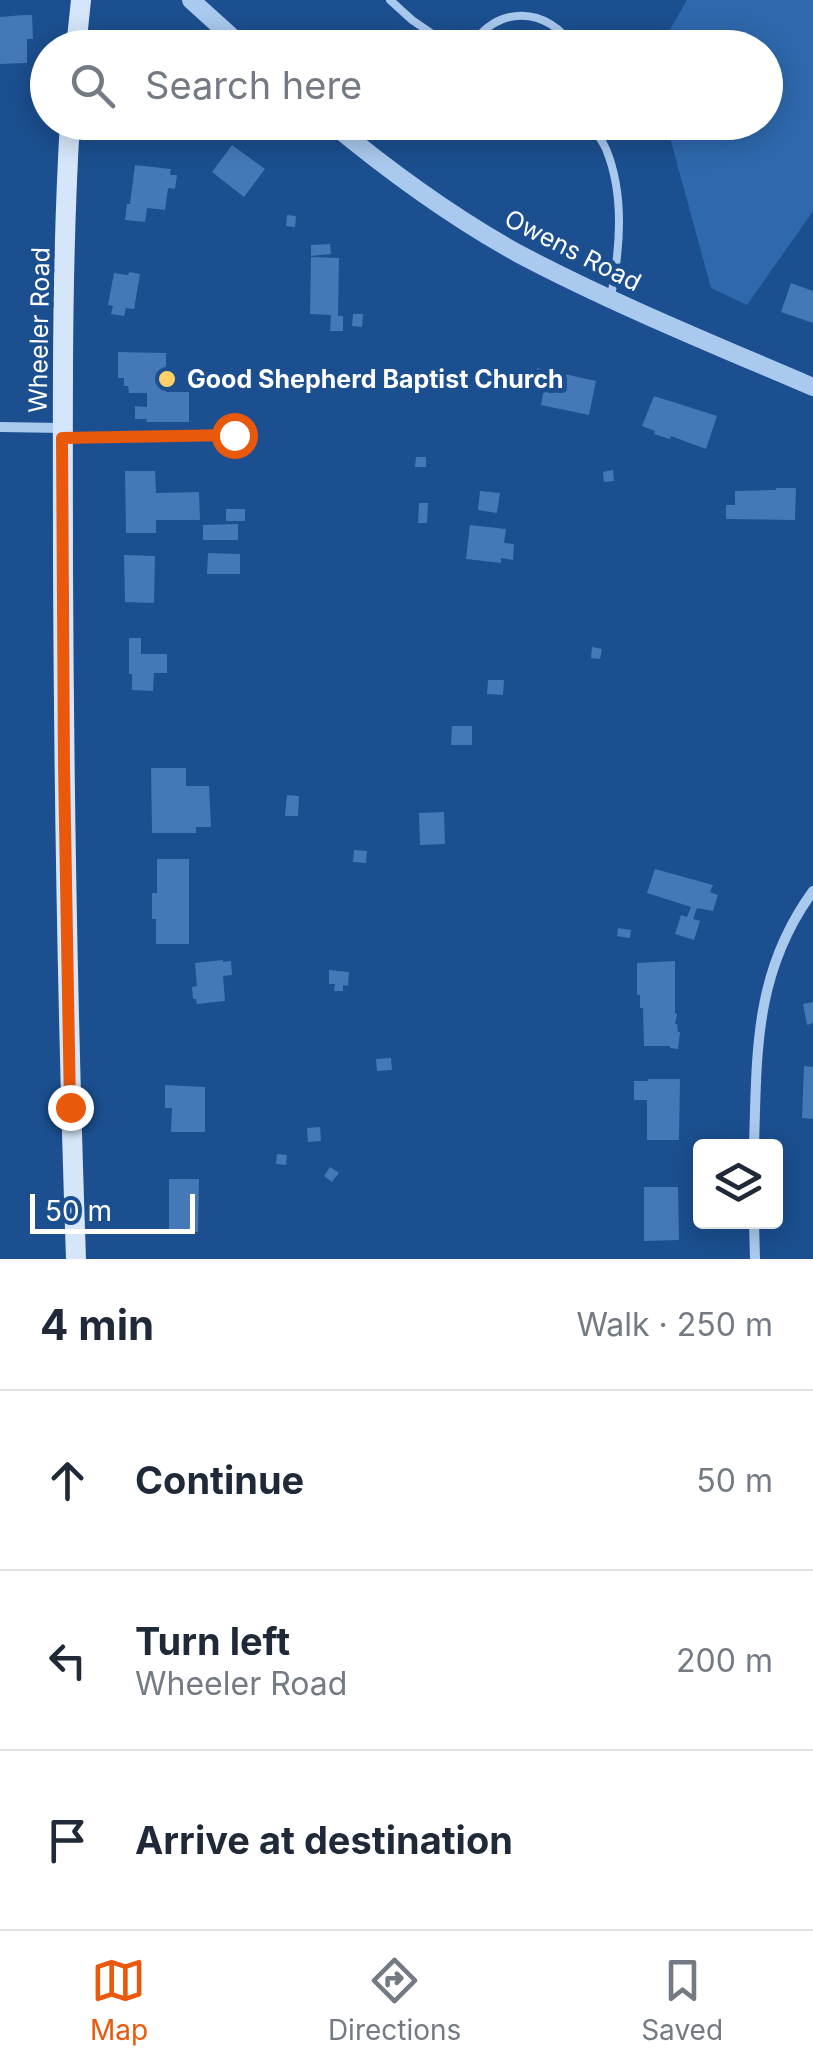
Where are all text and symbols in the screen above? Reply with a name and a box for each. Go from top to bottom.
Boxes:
search box [30,30,783,140]
icon: search [65,58,120,113]
text: Search here [145,62,362,108]
street label: Owens Road [500,203,646,297]
street label: Wheeler Road [23,247,55,413]
place label: Good Shepherd Baptist Church [187,364,564,394]
marker: Good Shepherd Baptist Church [156,368,178,390]
route start [212,413,258,459]
route end [48,1085,94,1131]
map controls [693,1139,783,1229]
button: layers [693,1139,783,1229]
scale bar [30,1189,195,1234]
text: 50 m [45,1194,112,1228]
text: 4 min [40,1299,154,1350]
text: Walk · 250 m [576,1305,773,1344]
icon: ahead [40,1453,95,1508]
text: Continue [135,1457,304,1503]
text: 50 m [696,1461,773,1500]
text: Turn left [135,1618,290,1664]
icon: left [40,1633,95,1688]
text: 200 m [676,1641,773,1680]
text: Wheeler Road [135,1664,347,1703]
icon: arrive [40,1813,95,1868]
text: Arrive at destination [135,1817,513,1863]
tab: Map [90,1953,148,2047]
tab: Directions [328,1953,461,2047]
tab: Saved [641,1953,723,2047]

